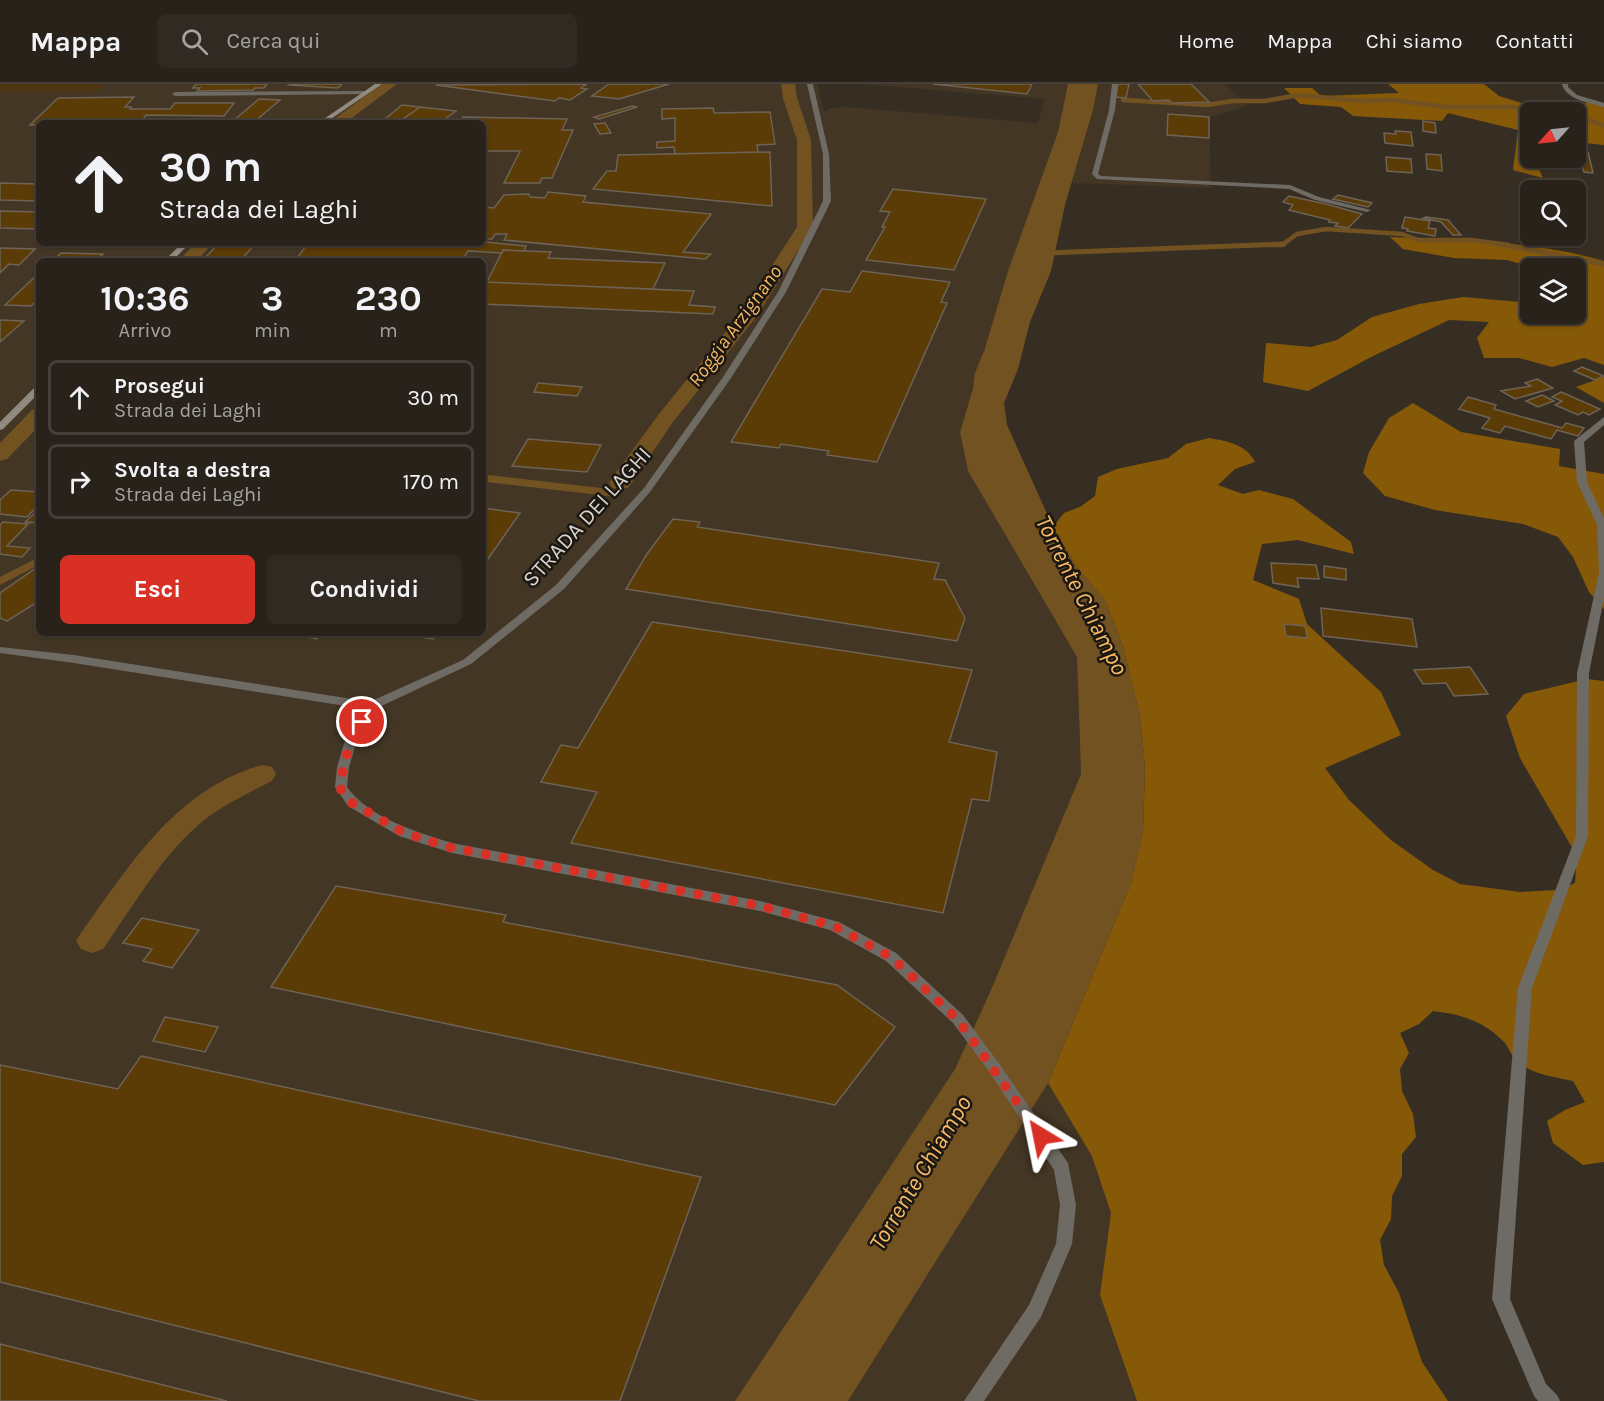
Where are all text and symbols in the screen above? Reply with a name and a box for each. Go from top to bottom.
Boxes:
search box [157,14,577,68]
text: Mappa [30,25,121,58]
icon: search [178,25,211,58]
text: Cerca qui [226,28,321,54]
text: Home [1178,29,1234,53]
text: Mappa [1267,29,1333,53]
text: Chi siamo [1366,29,1462,53]
text: Contatti [1495,29,1574,53]
north arrow [1520,102,1586,168]
map controls [1520,102,1586,324]
text: 30 m [159,142,262,192]
icon: ahead [60,144,138,222]
button: search [1520,180,1586,246]
text: Strada dei Laghi [159,193,359,225]
button: layers [1520,258,1586,324]
water label: Roggia Arzignano [683,261,787,391]
text: 10:36 [100,277,190,319]
text: 3 [261,277,283,319]
text: 230 [355,277,422,319]
text: Arrivo [119,319,171,342]
text: min [254,319,291,342]
text: m [379,319,398,342]
text: Prosegui [114,373,205,399]
icon: ahead [63,381,96,414]
text: 30 m [407,385,459,411]
text: Strada dei Laghi [114,399,262,422]
street label: STRADA DEI LAGHI [517,442,657,592]
text: Svolta a destra [114,457,271,483]
icon: right [63,465,96,498]
text: 170 m [403,469,459,495]
text: Strada dei Laghi [114,483,262,506]
water label: Torrente Chiampo [1030,510,1134,680]
button: Esci [60,555,255,624]
button: Condividi [267,555,462,624]
pin [336,696,387,747]
icon: arrive [345,705,378,738]
water label: Torrente Chiampo [863,1090,977,1255]
position arrow [1009,1104,1073,1168]

